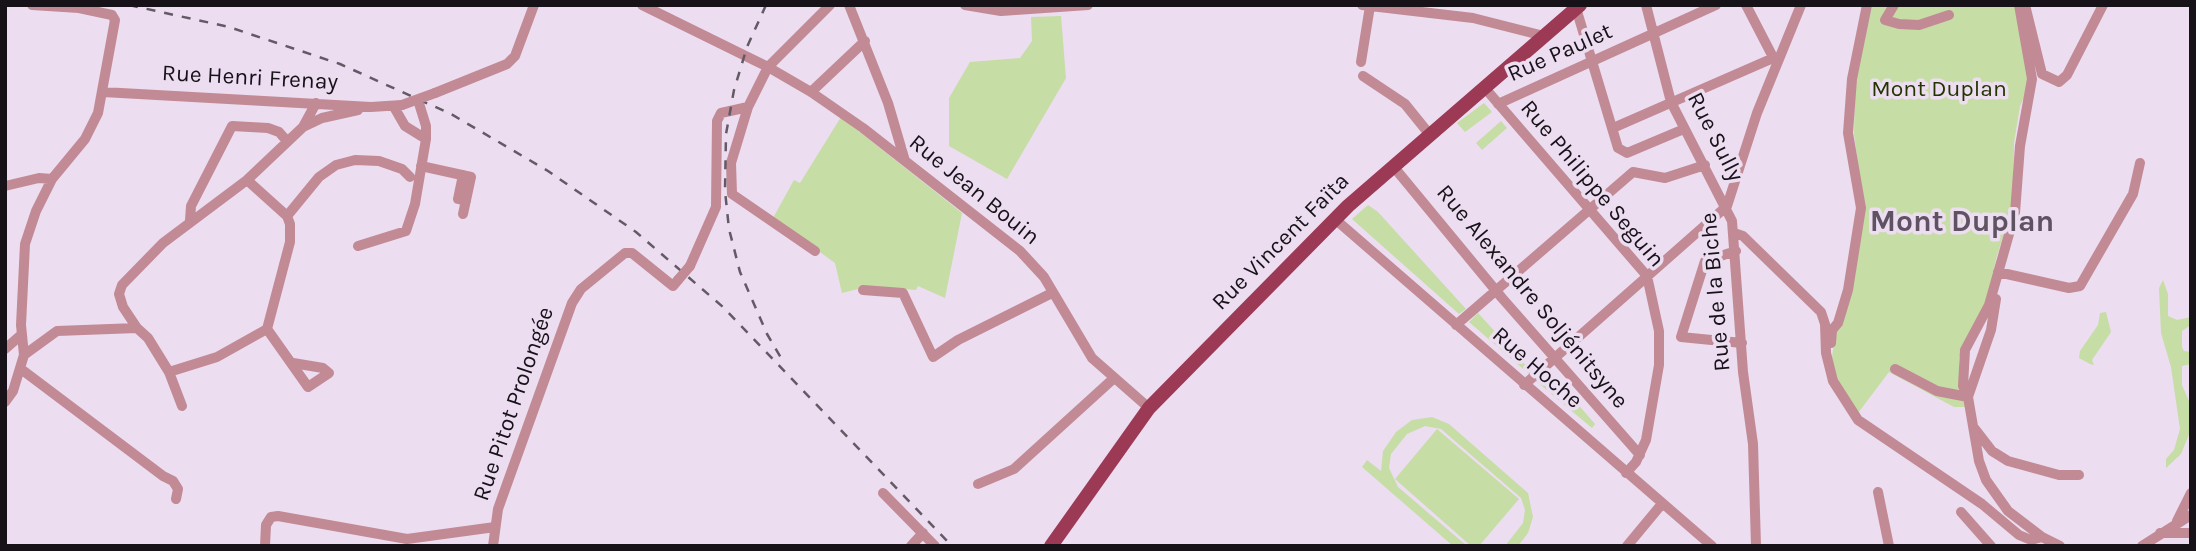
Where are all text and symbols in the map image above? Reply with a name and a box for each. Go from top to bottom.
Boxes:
street label: Rue Paulet [1503,18,1617,88]
street label: Rue Henri Frenay [161,60,339,96]
park label: Mont Duplan [1871,75,2007,103]
street label: Rue Sully [1681,88,1749,186]
street label: Rue Philippe Seguin [1514,95,1670,273]
street label: Rue Jean Bouin [903,129,1045,251]
street label: Rue Vincent Faïta [1207,168,1355,316]
street label: Rue Alexandre Soljénitsyne [1430,179,1634,415]
district label: Mont Duplan [1870,204,2054,240]
street label: Rue de la Biche [1695,211,1737,373]
street label: Rue Pitot Prolongée [468,303,560,505]
street label: Rue Hoche [1486,321,1588,415]

